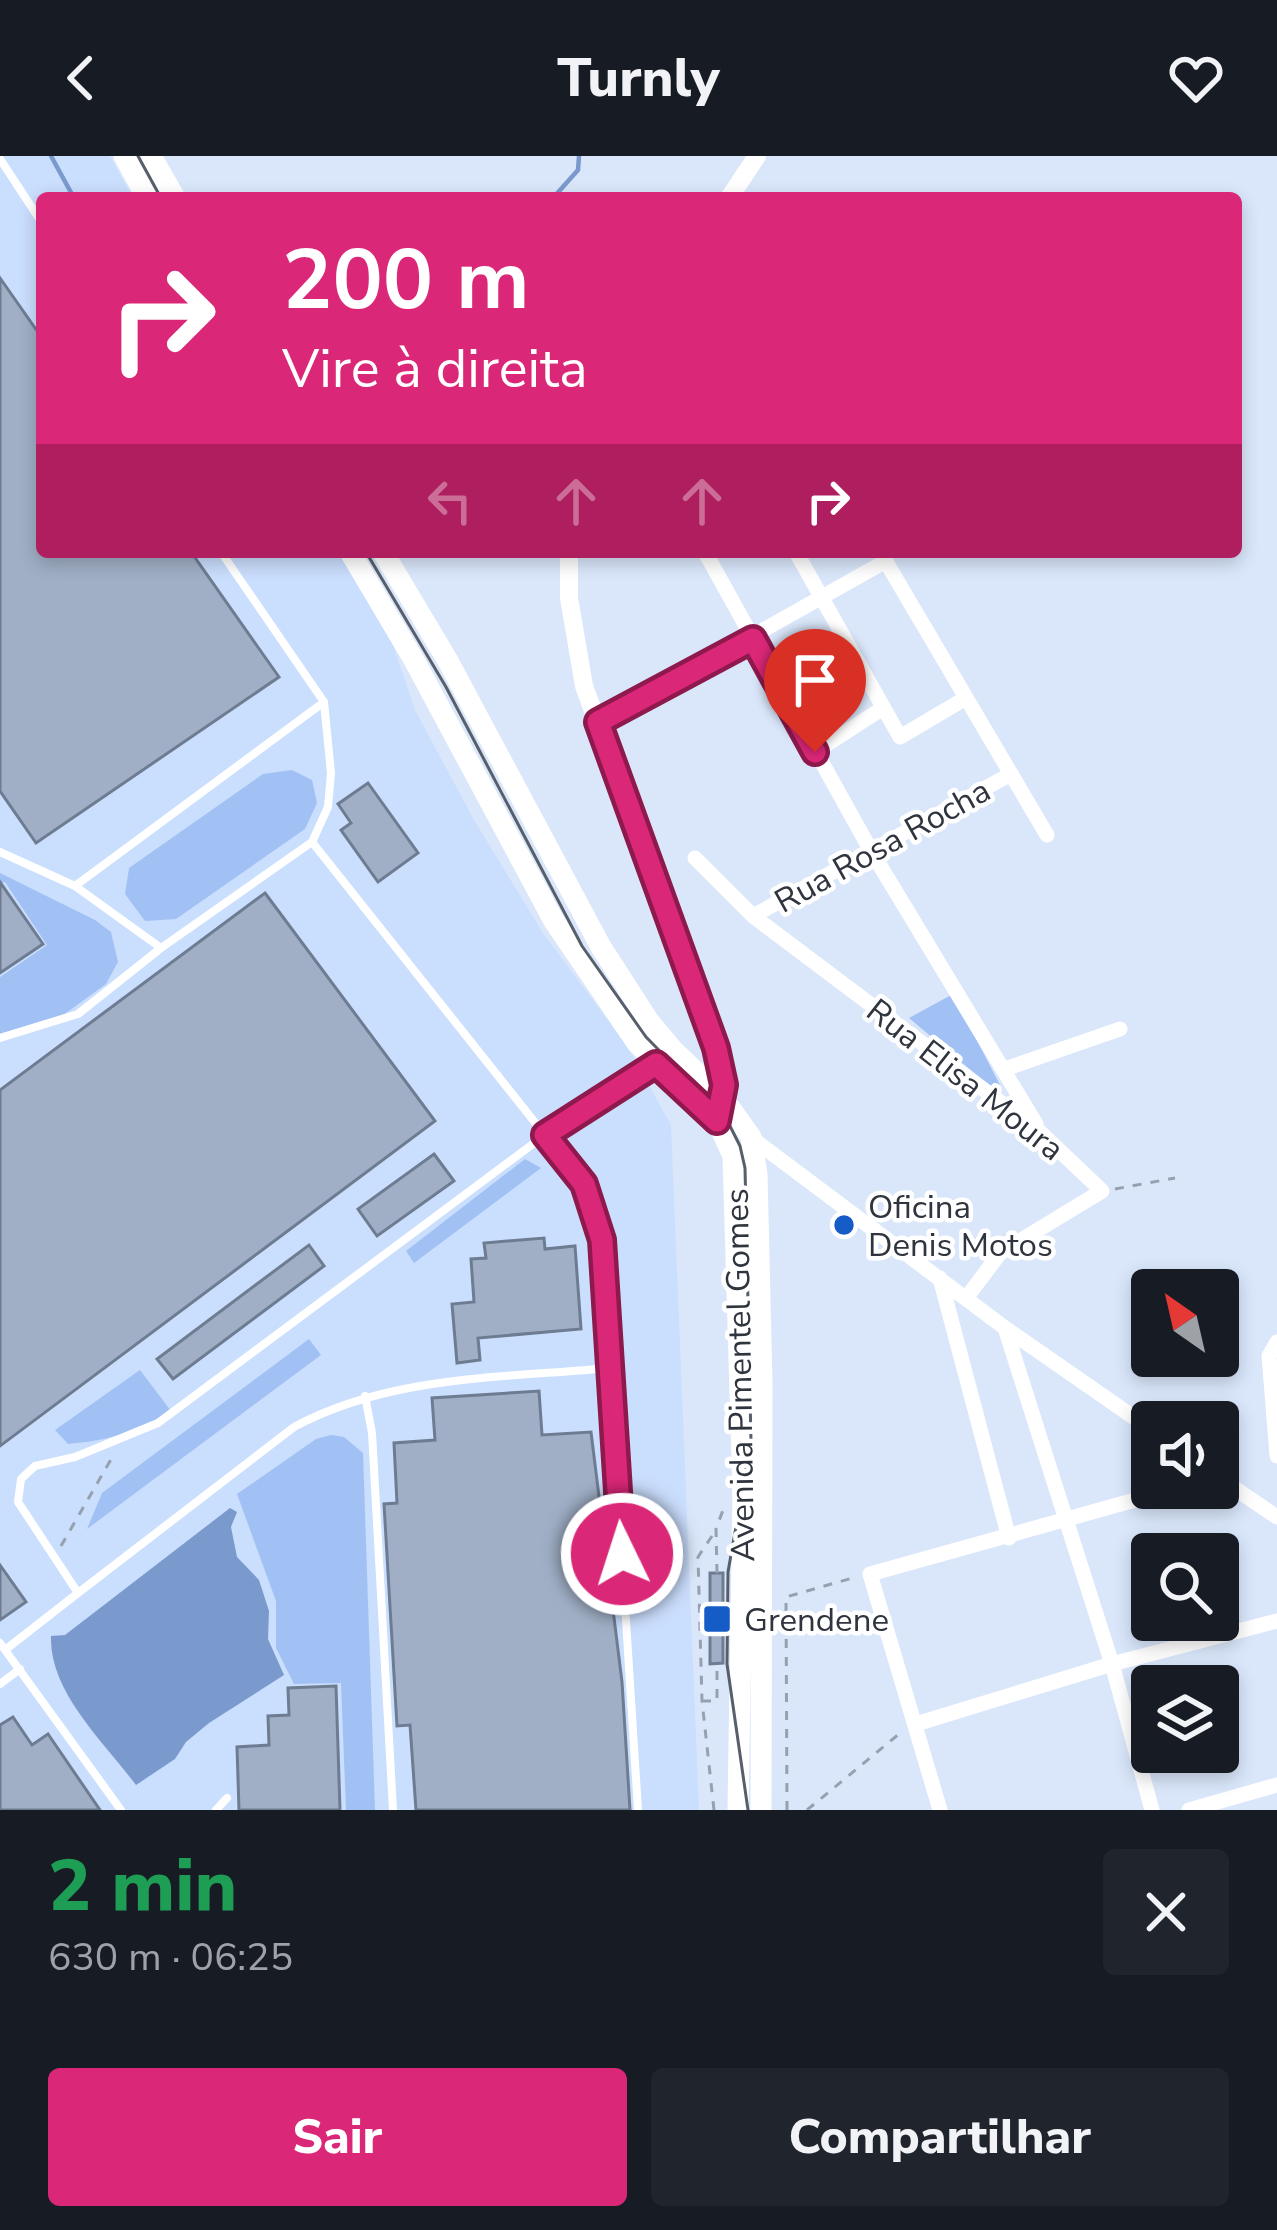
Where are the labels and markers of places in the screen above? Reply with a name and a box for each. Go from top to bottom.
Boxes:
pin [764,629,866,752]
place label: Oficina Denis Motos [868,1185,1053,1268]
marker: Oficina Denis Motos [831,1212,857,1238]
place label: Grendene [744,1598,889,1643]
marker: Grendene [701,1603,733,1635]

